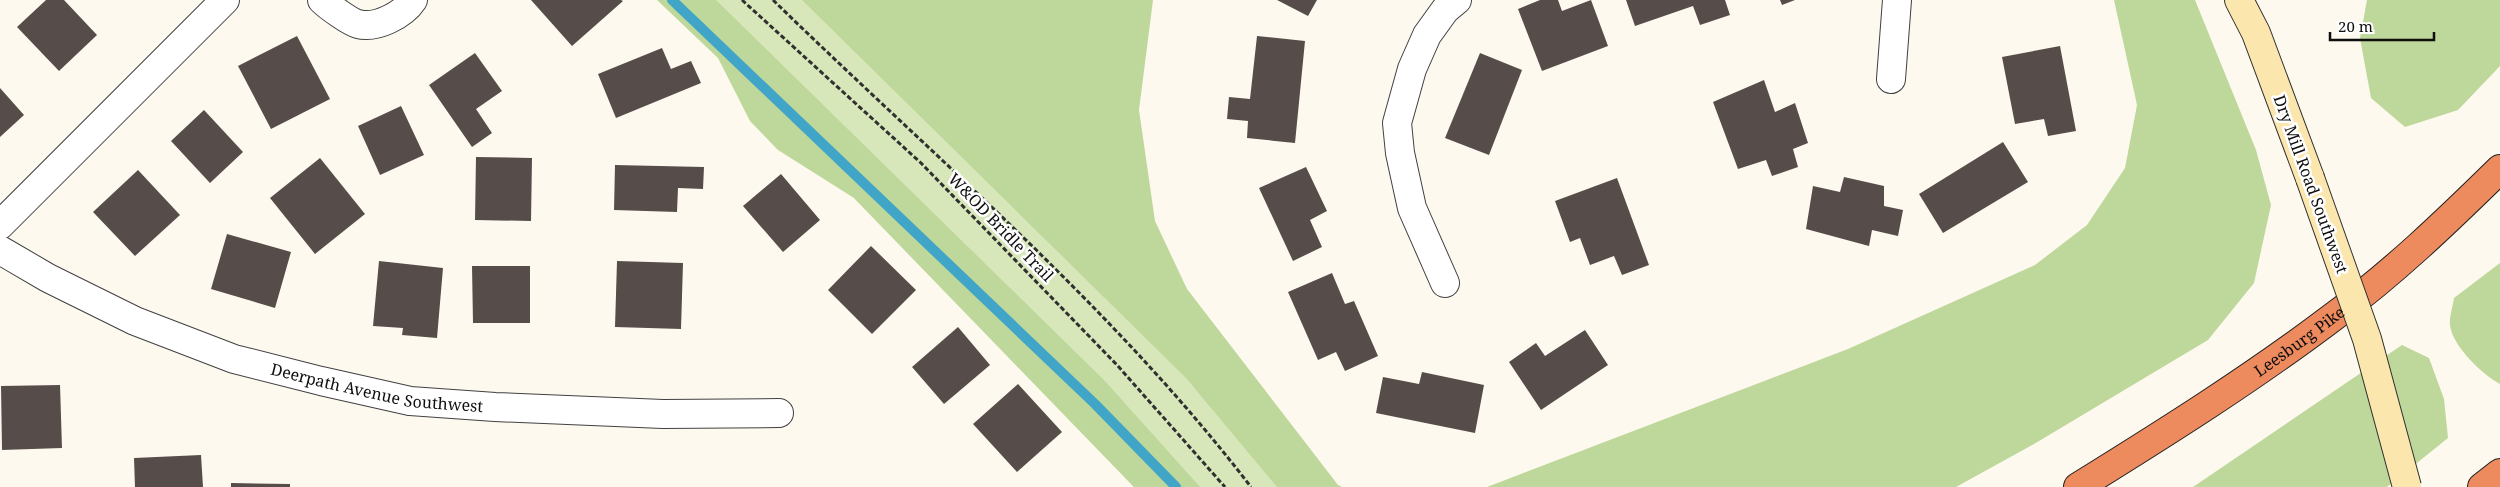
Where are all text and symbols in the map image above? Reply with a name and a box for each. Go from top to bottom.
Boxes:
scale bar [2330,10,2434,42]
text: 20 m [2338,16,2373,36]
street label: Dry Mill Road Southwest [2268,92,2354,277]
street label: W&OD Bridle Trail [943,168,1059,286]
street label: Leesburg Pike [2250,301,2349,382]
street label: Deerpath Avenue Southwest [269,358,484,417]

